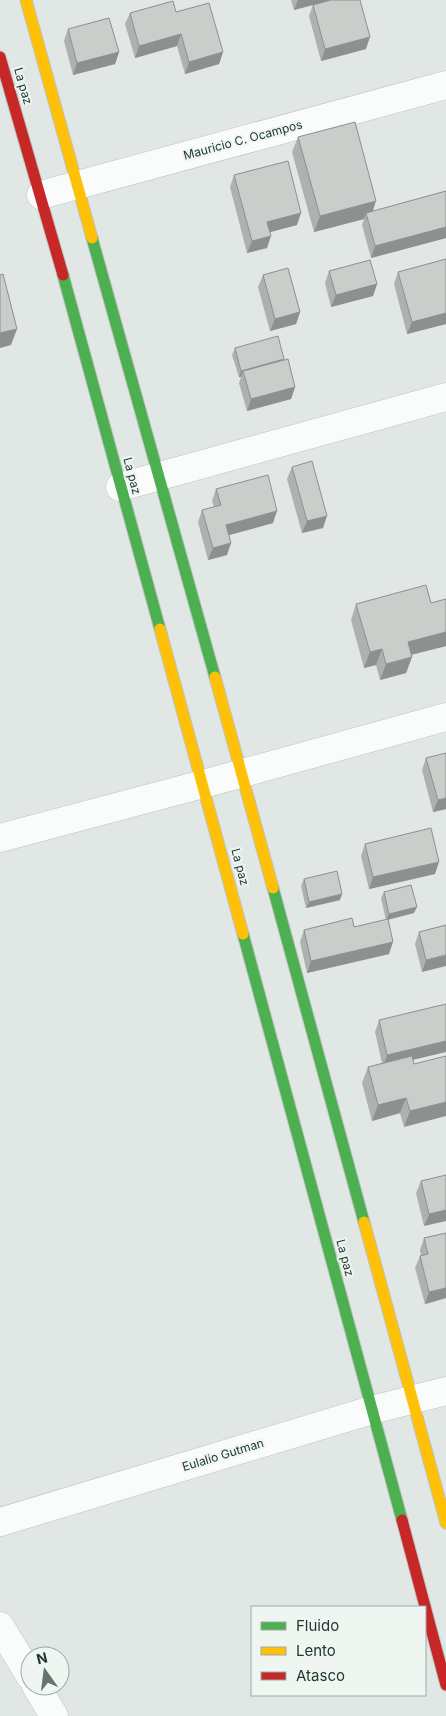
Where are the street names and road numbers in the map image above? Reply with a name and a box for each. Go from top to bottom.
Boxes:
street label: La paz [11,66,36,106]
street label: Mauricio C. Ocampos [182,116,304,163]
street label: La paz [120,456,145,496]
street label: La paz [228,847,253,887]
street label: La paz [333,1238,358,1278]
street label: Eulalio Gutman [180,1435,266,1474]

